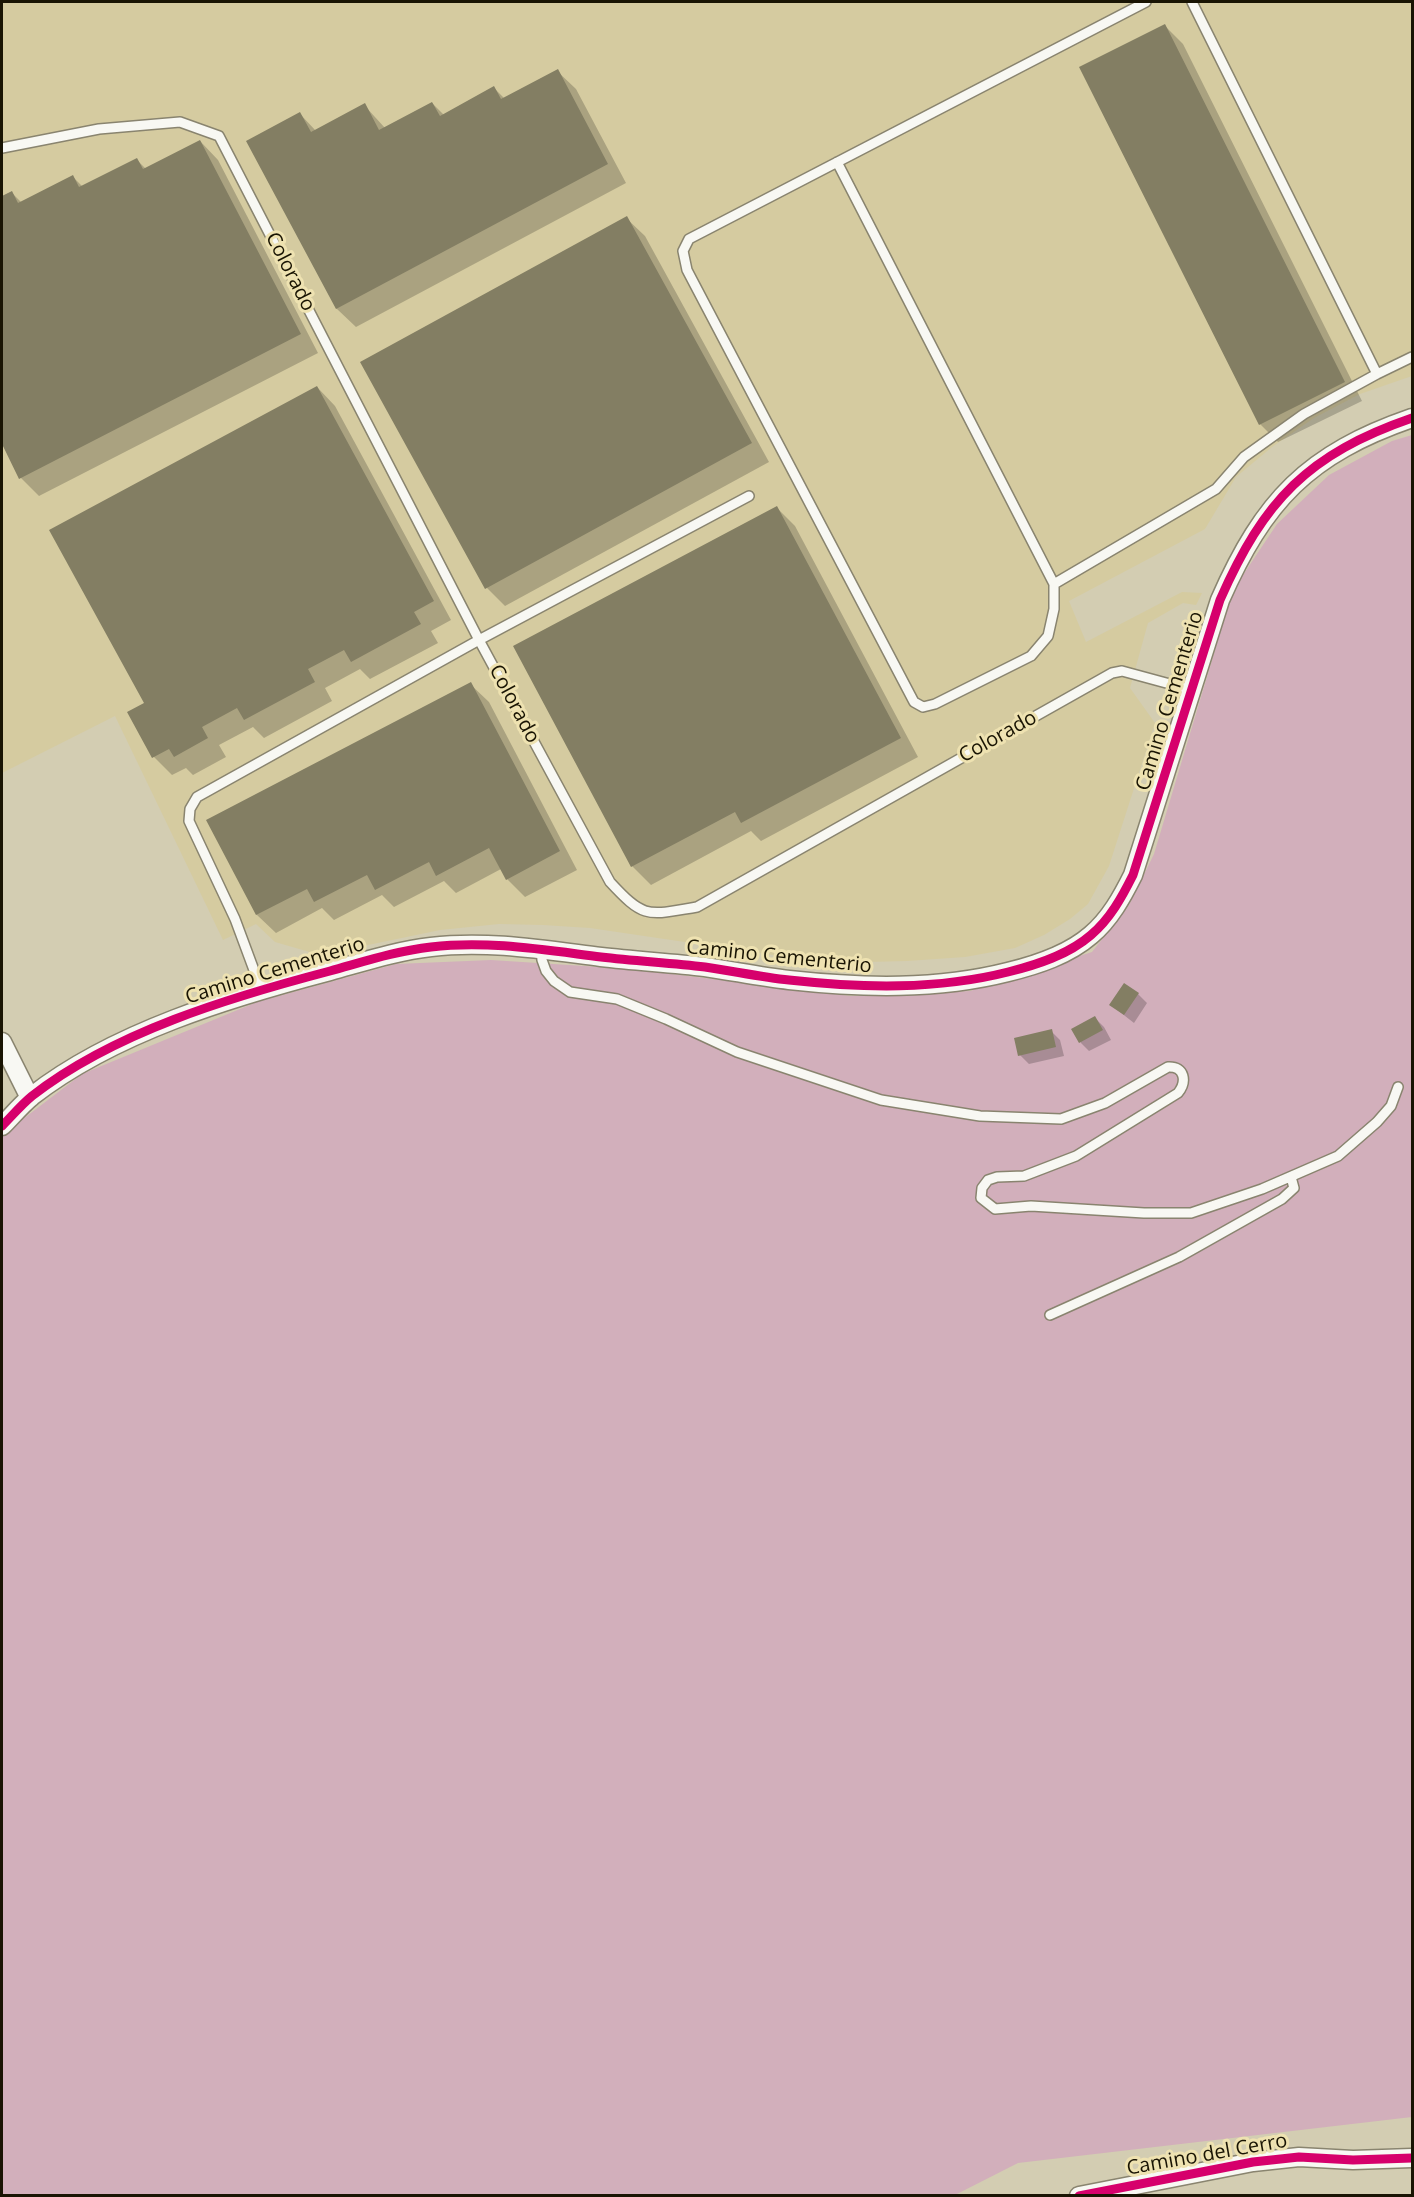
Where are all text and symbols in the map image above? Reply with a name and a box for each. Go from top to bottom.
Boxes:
street label: Colorado [260,229,320,315]
street label: Camino Cementerio [1131,608,1209,794]
street label: Colorado [483,661,545,747]
street label: Colorado [955,706,1041,768]
street label: Camino Cementerio [182,932,368,1010]
street label: Camino Cementerio [685,935,873,979]
street label: Camino del Cerro [1125,2129,1289,2181]

